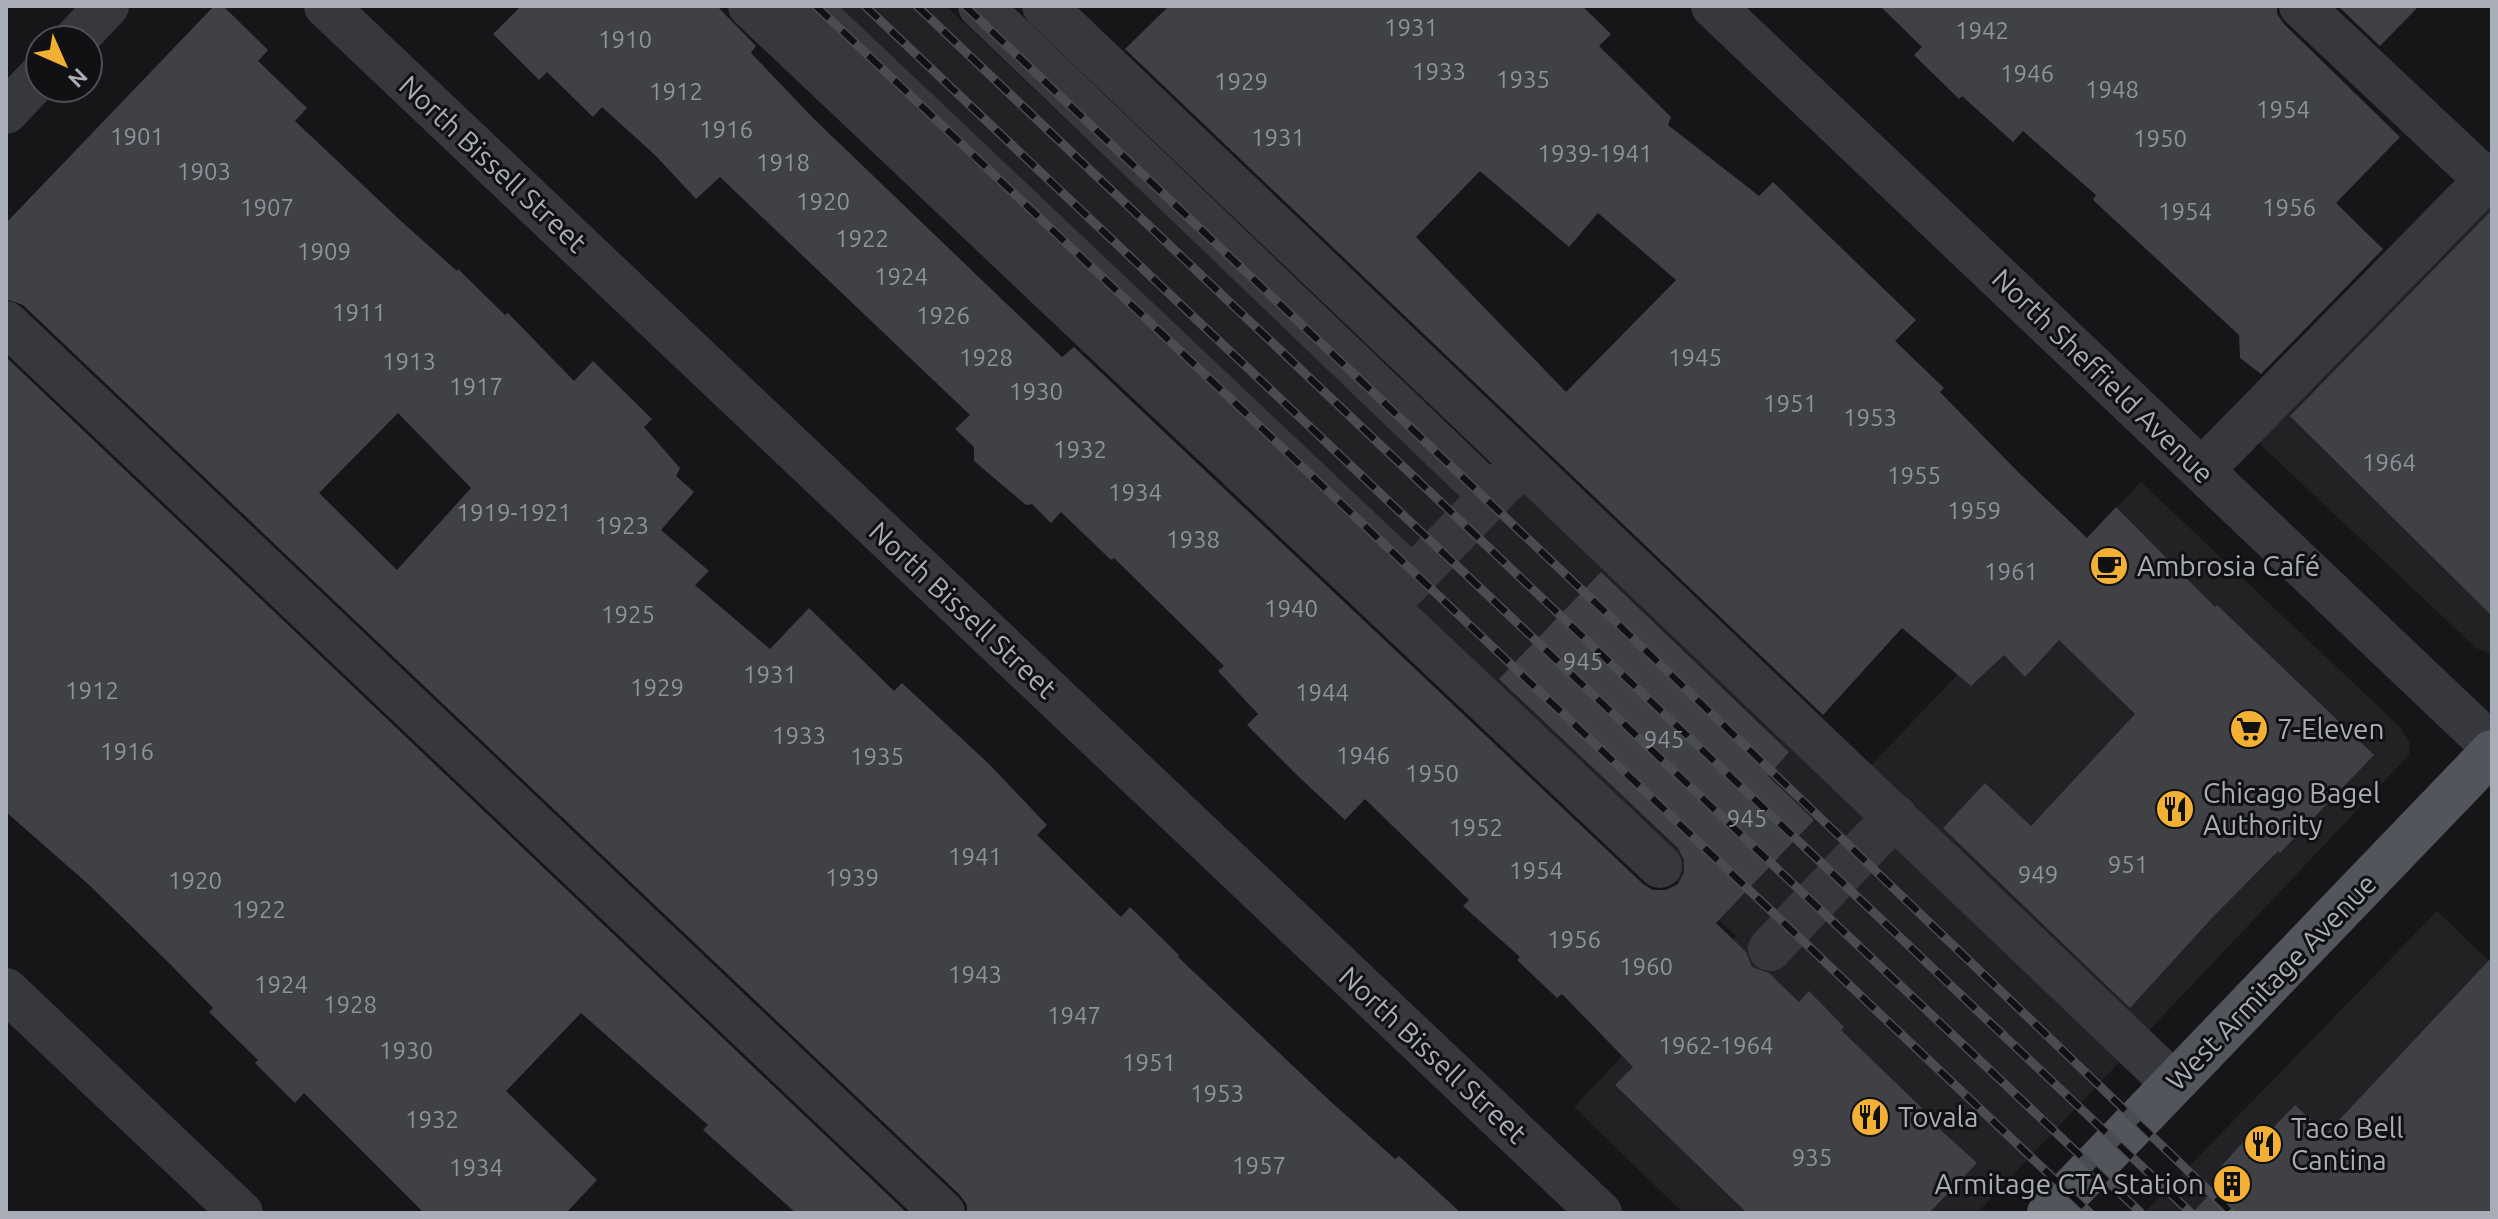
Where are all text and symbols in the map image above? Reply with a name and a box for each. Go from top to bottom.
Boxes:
house number: 1931 [1384,14,1438,41]
house number: 1942 [1955,17,2009,44]
north arrow [24,24,104,104]
house number: 1910 [598,26,652,53]
house number: 1933 [1412,58,1466,85]
house number: 1946 [2000,60,2054,87]
text: N [64,64,93,93]
house number: 1935 [1496,66,1550,93]
house number: 1929 [1214,68,1268,95]
street label: North Bissell Street [394,69,593,258]
house number: 1948 [2085,76,2139,103]
house number: 1912 [649,78,703,105]
house number: 1954 [2256,96,2310,123]
house number: 1916 [699,116,753,143]
house number: 1901 [110,123,164,150]
house number: 1931 [1251,124,1305,151]
house number: 1950 [2133,125,2187,152]
house number: 1939-1941 [1537,140,1653,167]
house number: 1918 [756,149,810,176]
house number: 1903 [177,158,231,185]
house number: 1920 [796,188,850,215]
house number: 1907 [240,194,294,221]
house number: 1956 [2262,194,2316,221]
house number: 1954 [2158,198,2212,225]
house number: 1922 [835,225,889,252]
house number: 1909 [297,238,351,265]
street label: North Sheffield Avenue [1987,262,2220,489]
house number: 1924 [874,263,928,290]
house number: 1911 [332,299,386,326]
house number: 1926 [916,302,970,329]
house number: 1928 [959,344,1013,371]
house number: 1945 [1668,344,1722,371]
house number: 1913 [382,348,436,375]
house number: 1917 [449,373,503,400]
house number: 1930 [1009,378,1063,405]
house number: 1951 [1763,390,1817,417]
house number: 1953 [1843,404,1897,431]
house number: 1932 [1053,436,1107,463]
house number: 1964 [2362,449,2416,476]
house number: 1955 [1887,462,1941,489]
house number: 1934 [1108,479,1162,506]
house number: 1959 [1947,497,2001,524]
house number: 1919-1921 [456,499,572,526]
house number: 1923 [595,512,649,539]
street label: North Bissell Street [864,515,1063,704]
house number: 1938 [1166,526,1220,553]
cafe icon: Ambrosia Café [2088,545,2130,587]
place label: Ambrosia Café [2137,550,2320,581]
house number: 1961 [1984,558,2038,585]
house number: 1940 [1264,595,1318,622]
house number: 1925 [601,601,655,628]
house number: 945 [1563,648,1603,675]
house number: 1931 [743,661,797,688]
house number: 1929 [630,674,684,701]
house number: 1912 [65,677,119,704]
house number: 1944 [1295,679,1349,706]
supermarket icon: 7-Eleven [2228,708,2270,750]
place label: 7-Eleven [2277,713,2384,744]
house number: 1933 [772,722,826,749]
house number: 945 [1644,726,1684,753]
house number: 1916 [100,738,154,765]
house number: 1946 [1336,742,1390,769]
house number: 1935 [850,743,904,770]
house number: 1950 [1405,760,1459,787]
place label: Chicago Bagel Authority [2203,777,2380,840]
restaurant icon: Chicago Bagel Authority [2154,788,2196,830]
house number: 945 [1727,805,1767,832]
house number: 1952 [1449,814,1503,841]
house number: 1941 [948,843,1002,870]
house number: 951 [2108,851,2148,878]
house number: 1954 [1509,857,1563,884]
house number: 949 [2018,861,2058,888]
house number: 1939 [825,864,879,891]
house number: 1920 [168,867,222,894]
street label: West Armitage Avenue [2159,867,2382,1096]
house number: 1922 [232,896,286,923]
house number: 1956 [1547,926,1601,953]
house number: 1960 [1619,953,1673,980]
street label: North Bissell Street [1334,960,1533,1149]
house number: 1943 [948,961,1002,988]
house number: 1924 [254,971,308,998]
house number: 1928 [323,991,377,1018]
house number: 1947 [1047,1002,1101,1029]
house number: 1962-1964 [1658,1032,1774,1059]
house number: 1930 [379,1037,433,1064]
house number: 1951 [1122,1049,1176,1076]
house number: 1953 [1190,1080,1244,1107]
restaurant icon: Tovala [1849,1096,1891,1138]
place label: Tovala [1898,1101,1978,1132]
house number: 1932 [405,1106,459,1133]
place label: Taco Bell Cantina [2291,1112,2404,1175]
restaurant icon: Taco Bell Cantina [2242,1123,2284,1165]
house number: 935 [1792,1144,1832,1171]
house number: 1957 [1232,1152,1286,1179]
house number: 1934 [449,1154,503,1181]
building icon: Armitage CTA Station [2211,1163,2253,1205]
place label: Armitage CTA Station [1934,1168,2204,1199]

